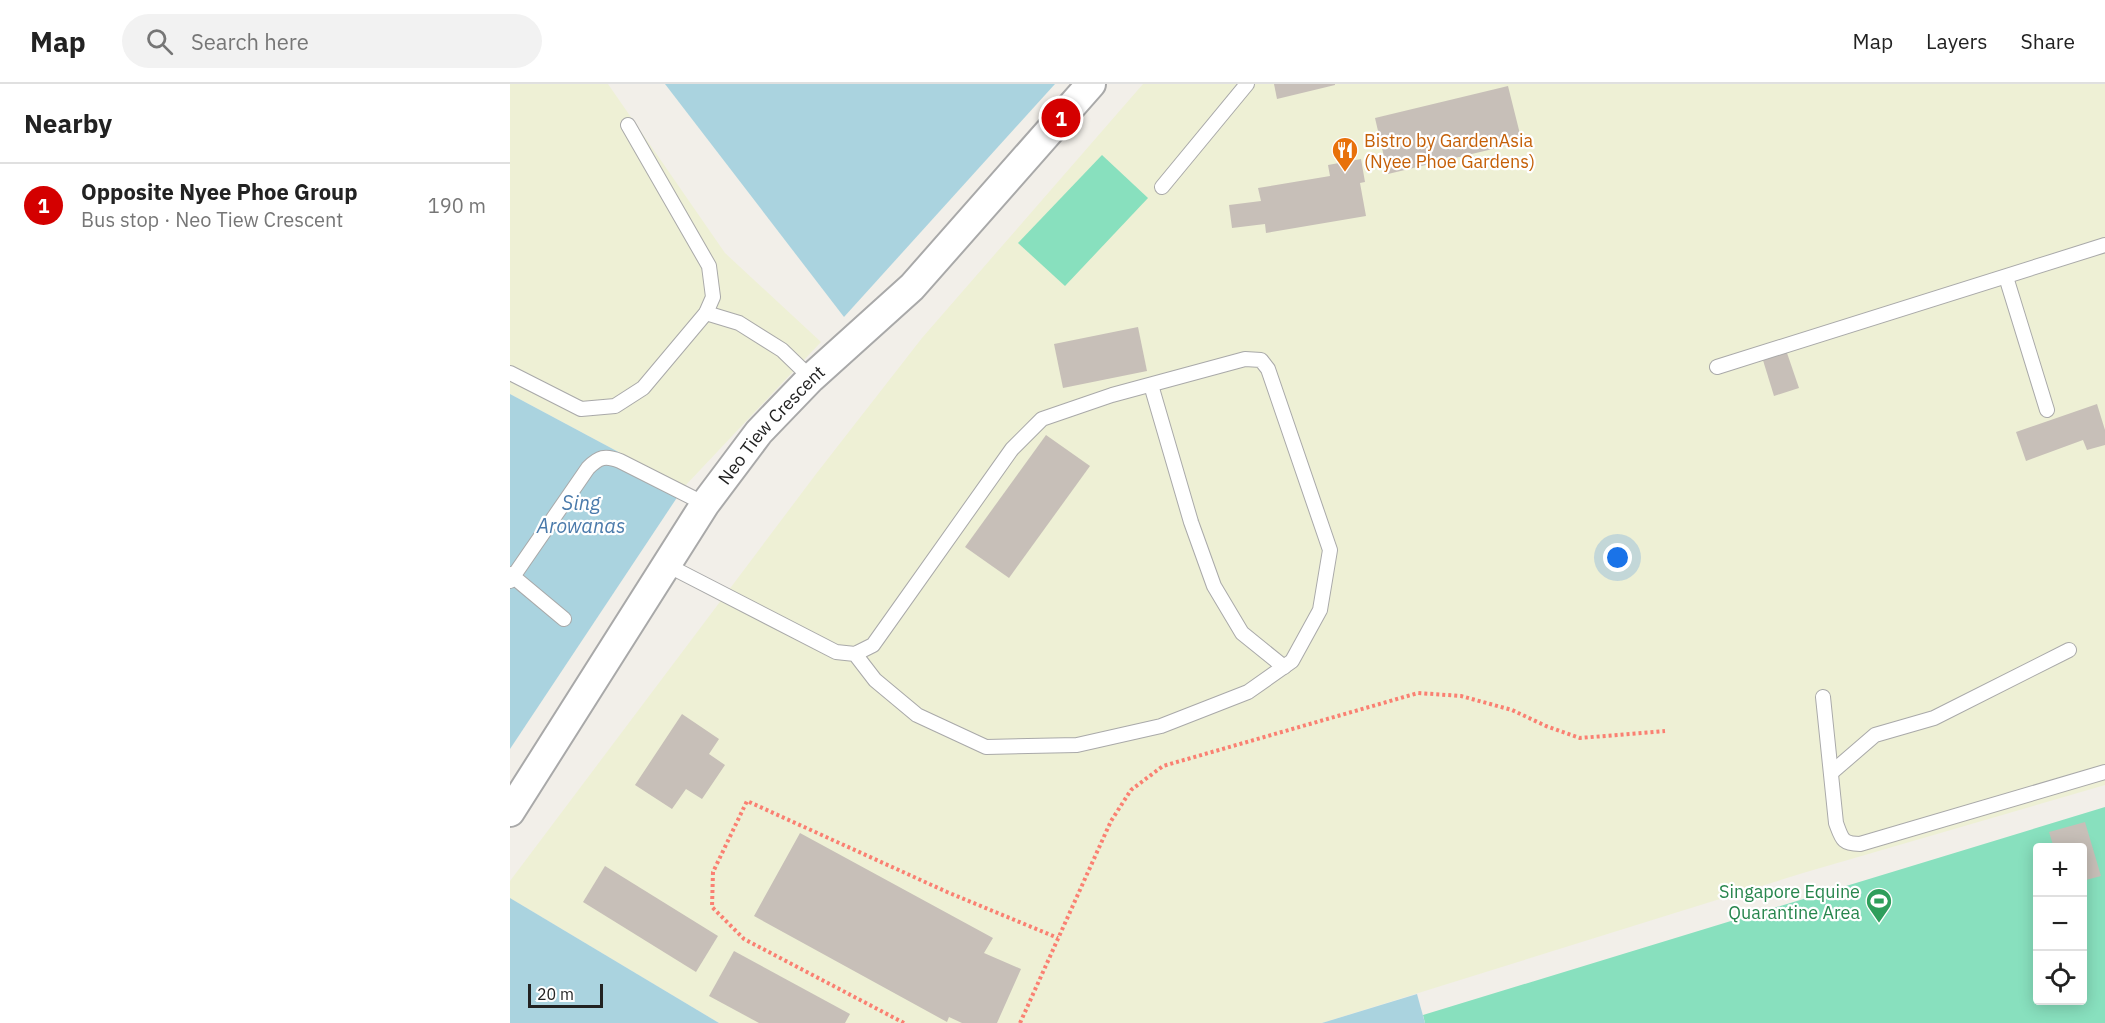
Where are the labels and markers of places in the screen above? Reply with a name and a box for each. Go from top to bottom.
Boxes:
pin: 1 [1042,96,1080,141]
place label: Bistro by GardenAsia (Nyee Phoe Gardens) [1364,129,1535,173]
restaurant icon: Bistro by GardenAsia (Nyee Phoe Gardens) [1330,135,1360,173]
place label: Singapore Equine Quarantine Area [1719,880,1860,924]
sports icon: Singapore Equine Quarantine Area [1864,886,1894,924]

